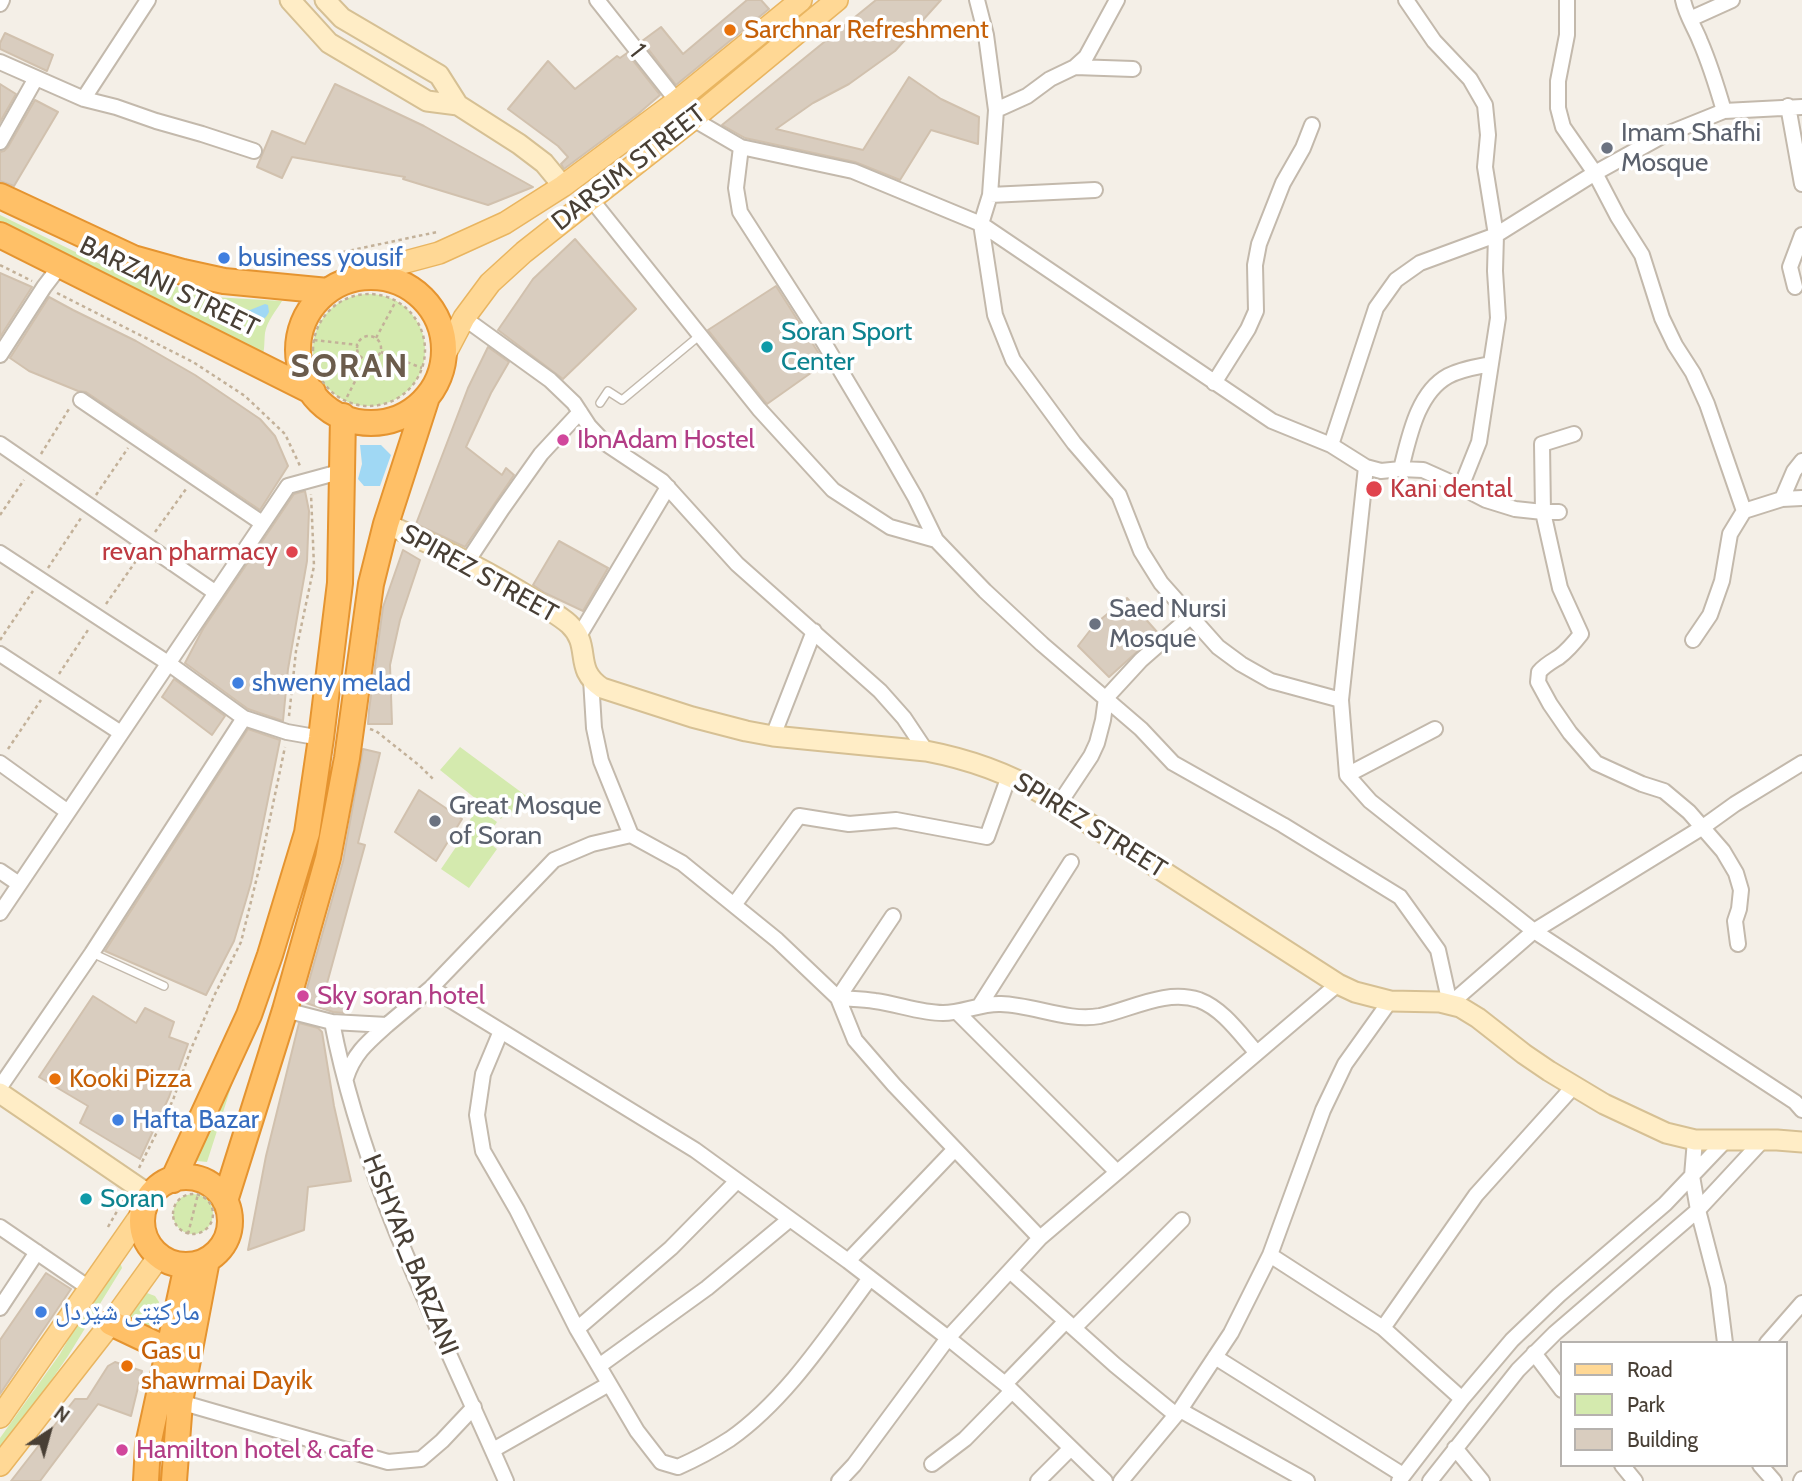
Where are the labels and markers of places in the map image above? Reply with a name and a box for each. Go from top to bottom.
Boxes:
place label: Sarchnar Refreshment [744,14,989,46]
marker: Sarchnar Refreshment [722,22,738,38]
place label: Imam Shafhi Mosque [1621,117,1761,178]
marker: Imam Shafhi Mosque [1599,140,1615,156]
place label: business yousif [238,242,403,274]
marker: business yousif [216,250,232,266]
place label: Soran Sport Center [781,316,912,378]
marker: Soran Sport Center [759,339,775,355]
place label: IbnAdam Hostel [577,424,755,456]
marker: IbnAdam Hostel [555,432,571,448]
place label: Kani dental [1390,473,1513,505]
marker: Kani dental [1364,479,1384,499]
place label: revan pharmacy [102,536,278,568]
marker: revan pharmacy [284,544,300,560]
place label: Saed Nursi Mosque [1109,593,1226,654]
marker: Saed Nursi Mosque [1087,616,1103,632]
place label: shweny melad [252,667,411,699]
marker: shweny melad [230,675,246,691]
place label: Great Mosque of Soran [449,790,602,852]
marker: Great Mosque of Soran [427,813,443,829]
place label: Sky soran hotel [317,980,485,1012]
marker: Sky soran hotel [295,988,311,1004]
place label: Kooki Pizza [69,1063,192,1095]
marker: Kooki Pizza [47,1071,63,1087]
place label: Hafta Bazar [132,1104,259,1136]
marker: Hafta Bazar [110,1112,126,1128]
place label: Soran [100,1183,165,1215]
marker: Soran [78,1191,94,1207]
place label: مارکێتی شێردل [55,1296,200,1328]
marker: مارکێتی شێردل [33,1304,49,1320]
place label: Gas u shawrmai Dayik [141,1335,313,1396]
marker: Gas u shawrmai Dayik [119,1358,135,1374]
place label: Hamilton hotel & cafe [136,1434,374,1466]
marker: Hamilton hotel & cafe [114,1442,130,1458]

